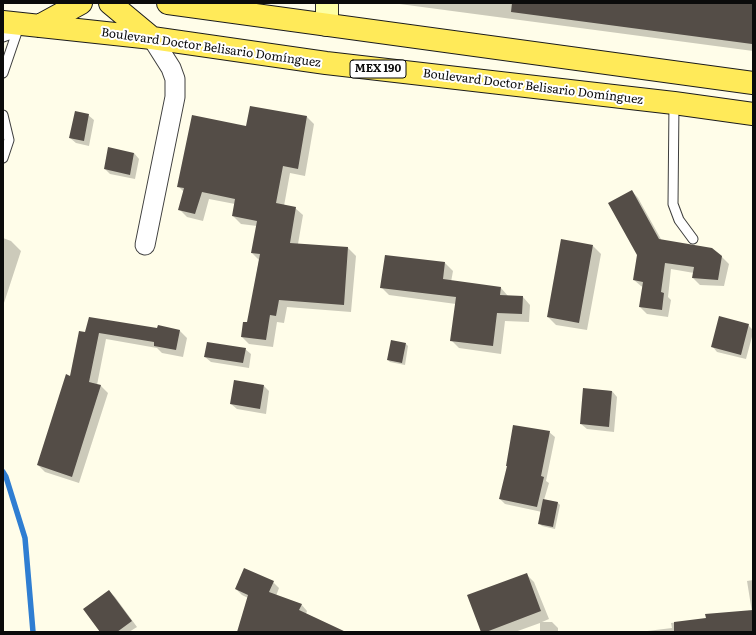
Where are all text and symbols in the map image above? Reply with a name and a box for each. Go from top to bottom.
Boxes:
street label: Boulevard Doctor Belisario Domínguez [100,25,322,71]
road number: MEX 190 [350,60,406,78]
street label: Boulevard Doctor Belisario Domínguez [422,66,644,108]

